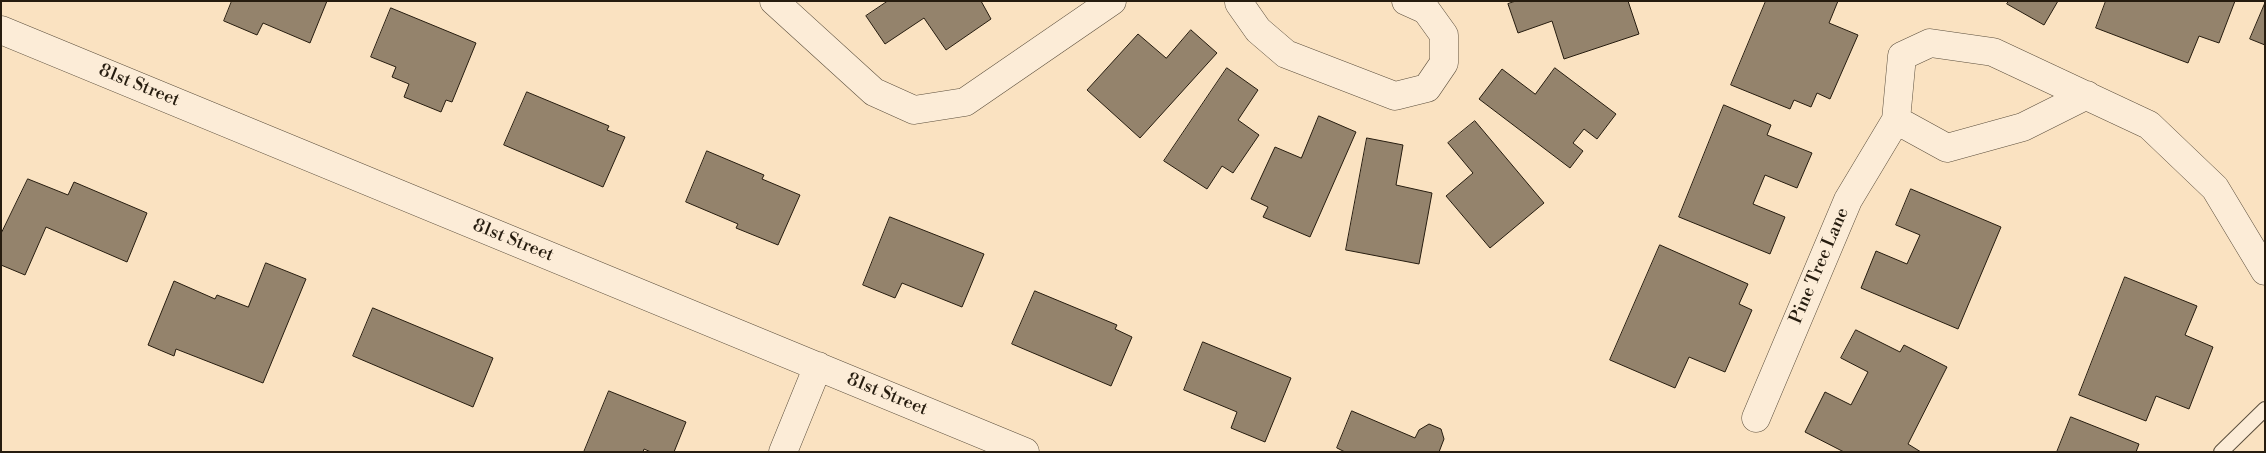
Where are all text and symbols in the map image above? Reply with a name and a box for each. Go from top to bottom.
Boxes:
street label: 81st Street [95,60,183,112]
street label: Pine Tree Lane [1786,205,1854,327]
street label: 81st Street [469,215,557,267]
street label: 81st Street [843,369,931,421]

